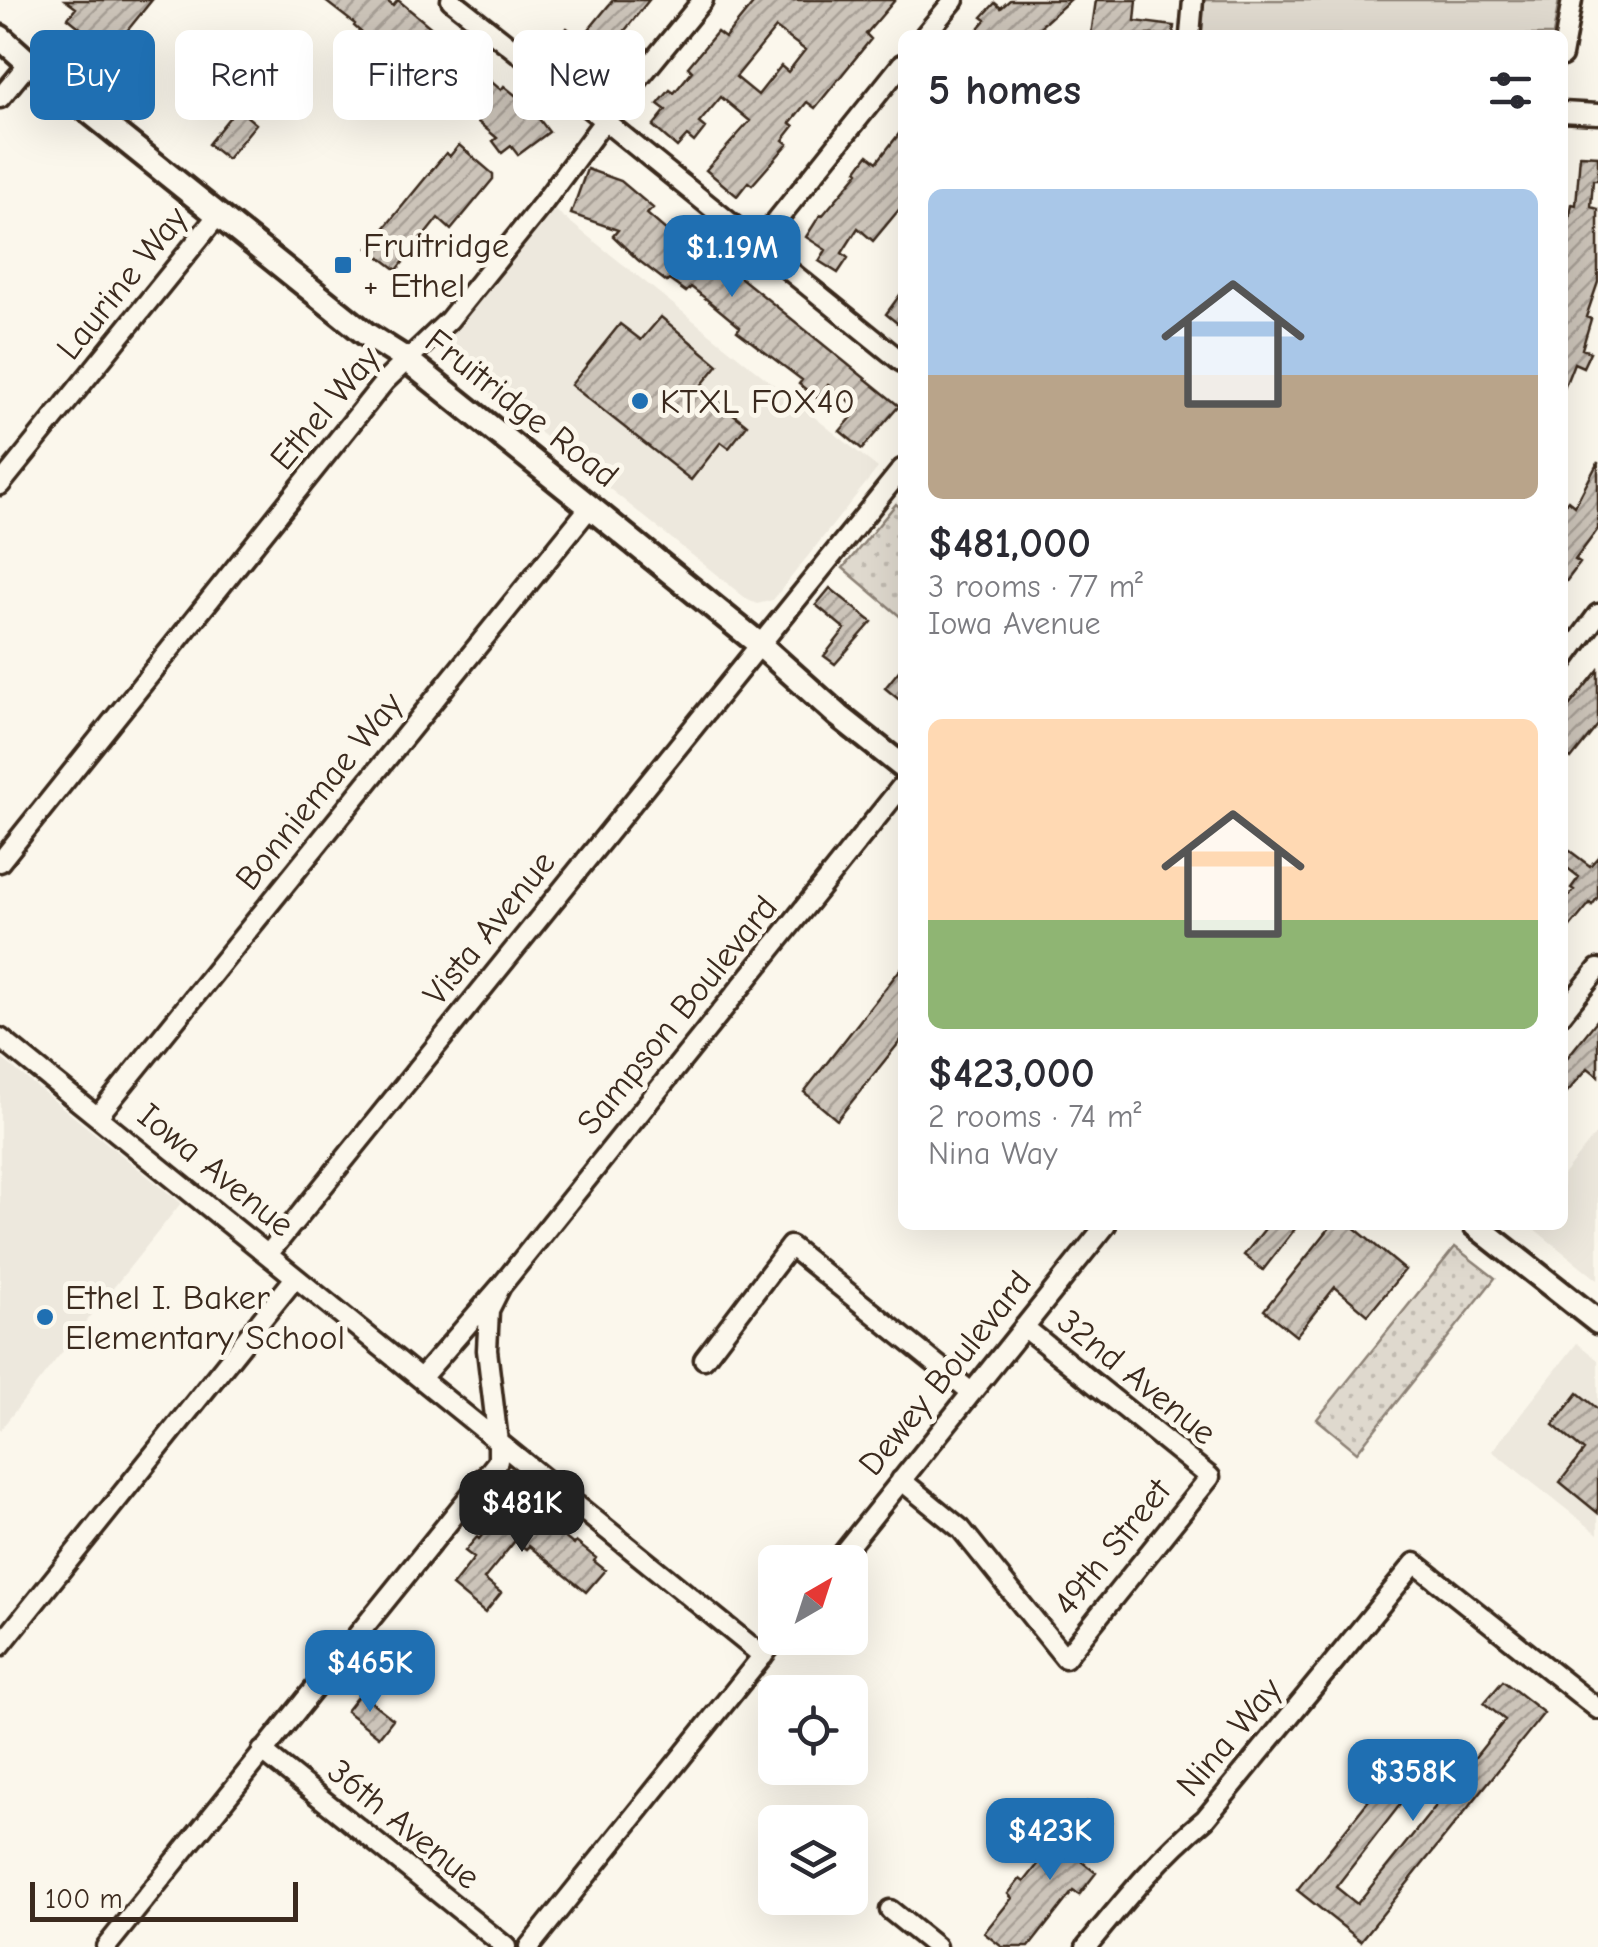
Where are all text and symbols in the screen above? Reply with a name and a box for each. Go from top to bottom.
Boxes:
chip: Buy [30,30,155,120]
chip: Rent [175,30,313,120]
chip: Filters [333,30,493,120]
chip: New [513,30,645,120]
icon: filters [1483,63,1538,118]
text: 5 homes [928,66,1081,115]
street label: Laurine Way [48,198,196,368]
pin: $1.19M [651,215,813,300]
place label: Fruitridge + Ethel [363,225,509,306]
text: $1.19M [686,229,778,266]
marker: Fruitridge + Ethel [332,254,354,276]
icon: home [1143,254,1323,434]
street label: Fruitridge Road [417,320,627,496]
street label: Ethel Way [262,338,389,478]
place label: KTXL FOX40 [660,381,855,422]
marker: KTXL FOX40 [629,390,651,412]
text: $481,000 [928,519,1091,568]
text: 3 rooms · 77 m² [928,568,1143,605]
text: Iowa Avenue [928,605,1100,642]
street label: Bonniemae Way [227,684,411,898]
icon: home [1143,784,1323,964]
street label: Vista Avenue [414,843,564,1013]
street label: Sampson Boulevard [568,887,786,1143]
text: $423,000 [928,1049,1095,1098]
street label: Iowa Avenue [130,1095,302,1245]
text: 2 rooms · 74 m² [928,1098,1141,1135]
text: Nina Way [928,1135,1058,1172]
street label: Dewey Boulevard [850,1262,1040,1484]
place label: Ethel I. Baker Elementary School [65,1277,345,1358]
street label: 32nd Avenue [1049,1301,1225,1453]
marker: Ethel I. Baker Elementary School [34,1306,56,1328]
pin: $481K [452,1470,592,1555]
street label: 49th Street [1045,1470,1180,1623]
text: $481K [481,1484,563,1521]
north arrow [758,1545,868,1655]
map controls [758,1545,868,1915]
pin: $465K [300,1630,440,1715]
text: $465K [327,1644,413,1681]
street label: Nina Way [1168,1669,1290,1804]
button: locate [758,1675,868,1785]
pin: $358K [1343,1739,1483,1824]
street label: 36th Avenue [320,1750,488,1898]
text: $358K [1370,1753,1456,1790]
pin: $423K [980,1798,1120,1883]
button: layers [758,1805,868,1915]
text: $423K [1008,1812,1092,1849]
scale bar [30,1877,298,1922]
text: 100 m [45,1883,123,1915]

